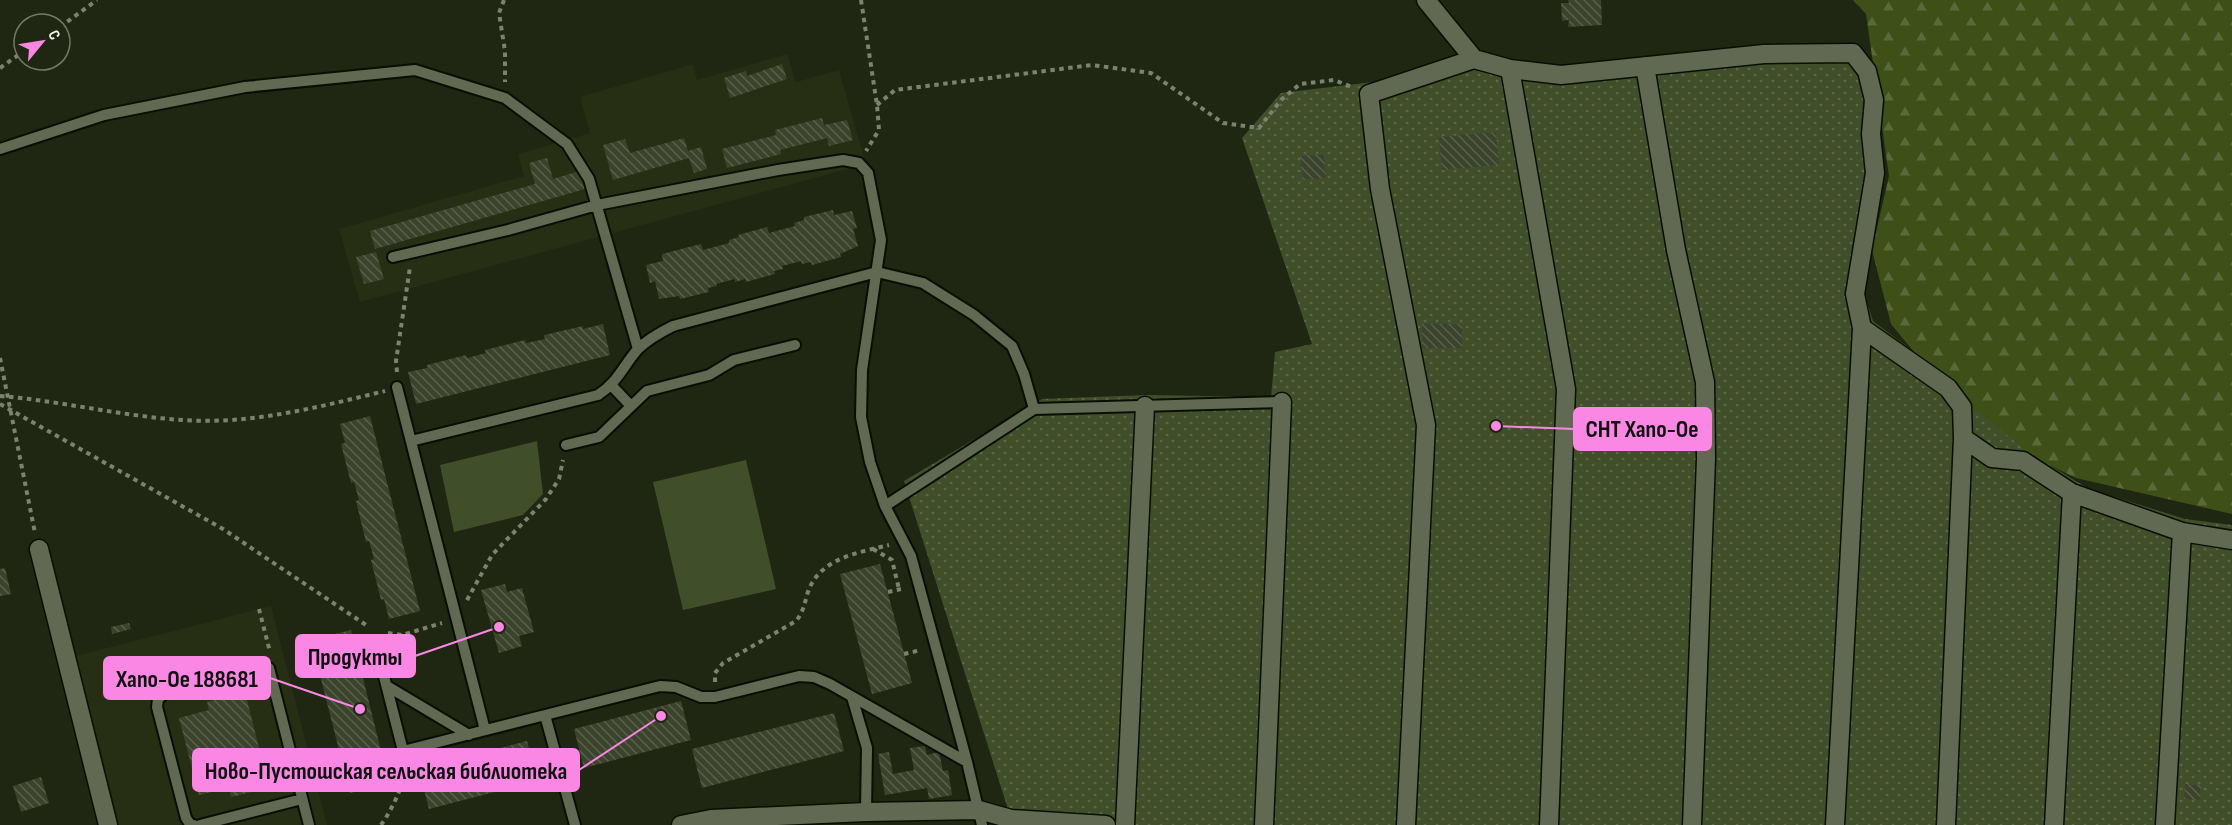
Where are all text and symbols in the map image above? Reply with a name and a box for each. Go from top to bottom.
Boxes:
north arrow [12,12,72,72]
text: С [43,27,64,44]
callout: СНТ Хапо-Ое [1574,408,1711,450]
text: СНТ Хапо-Ое [1585,415,1699,444]
callout: Продукты [296,635,415,677]
text: Продукты [308,643,402,672]
callout: Хапо-Ое 188681 [104,657,270,699]
text: Хапо-Ое 188681 [115,665,258,694]
callout: Ново-Пустошская сельская библиотека [193,749,579,791]
text: Ново-Пустошская сельская библиотека [205,757,567,786]

